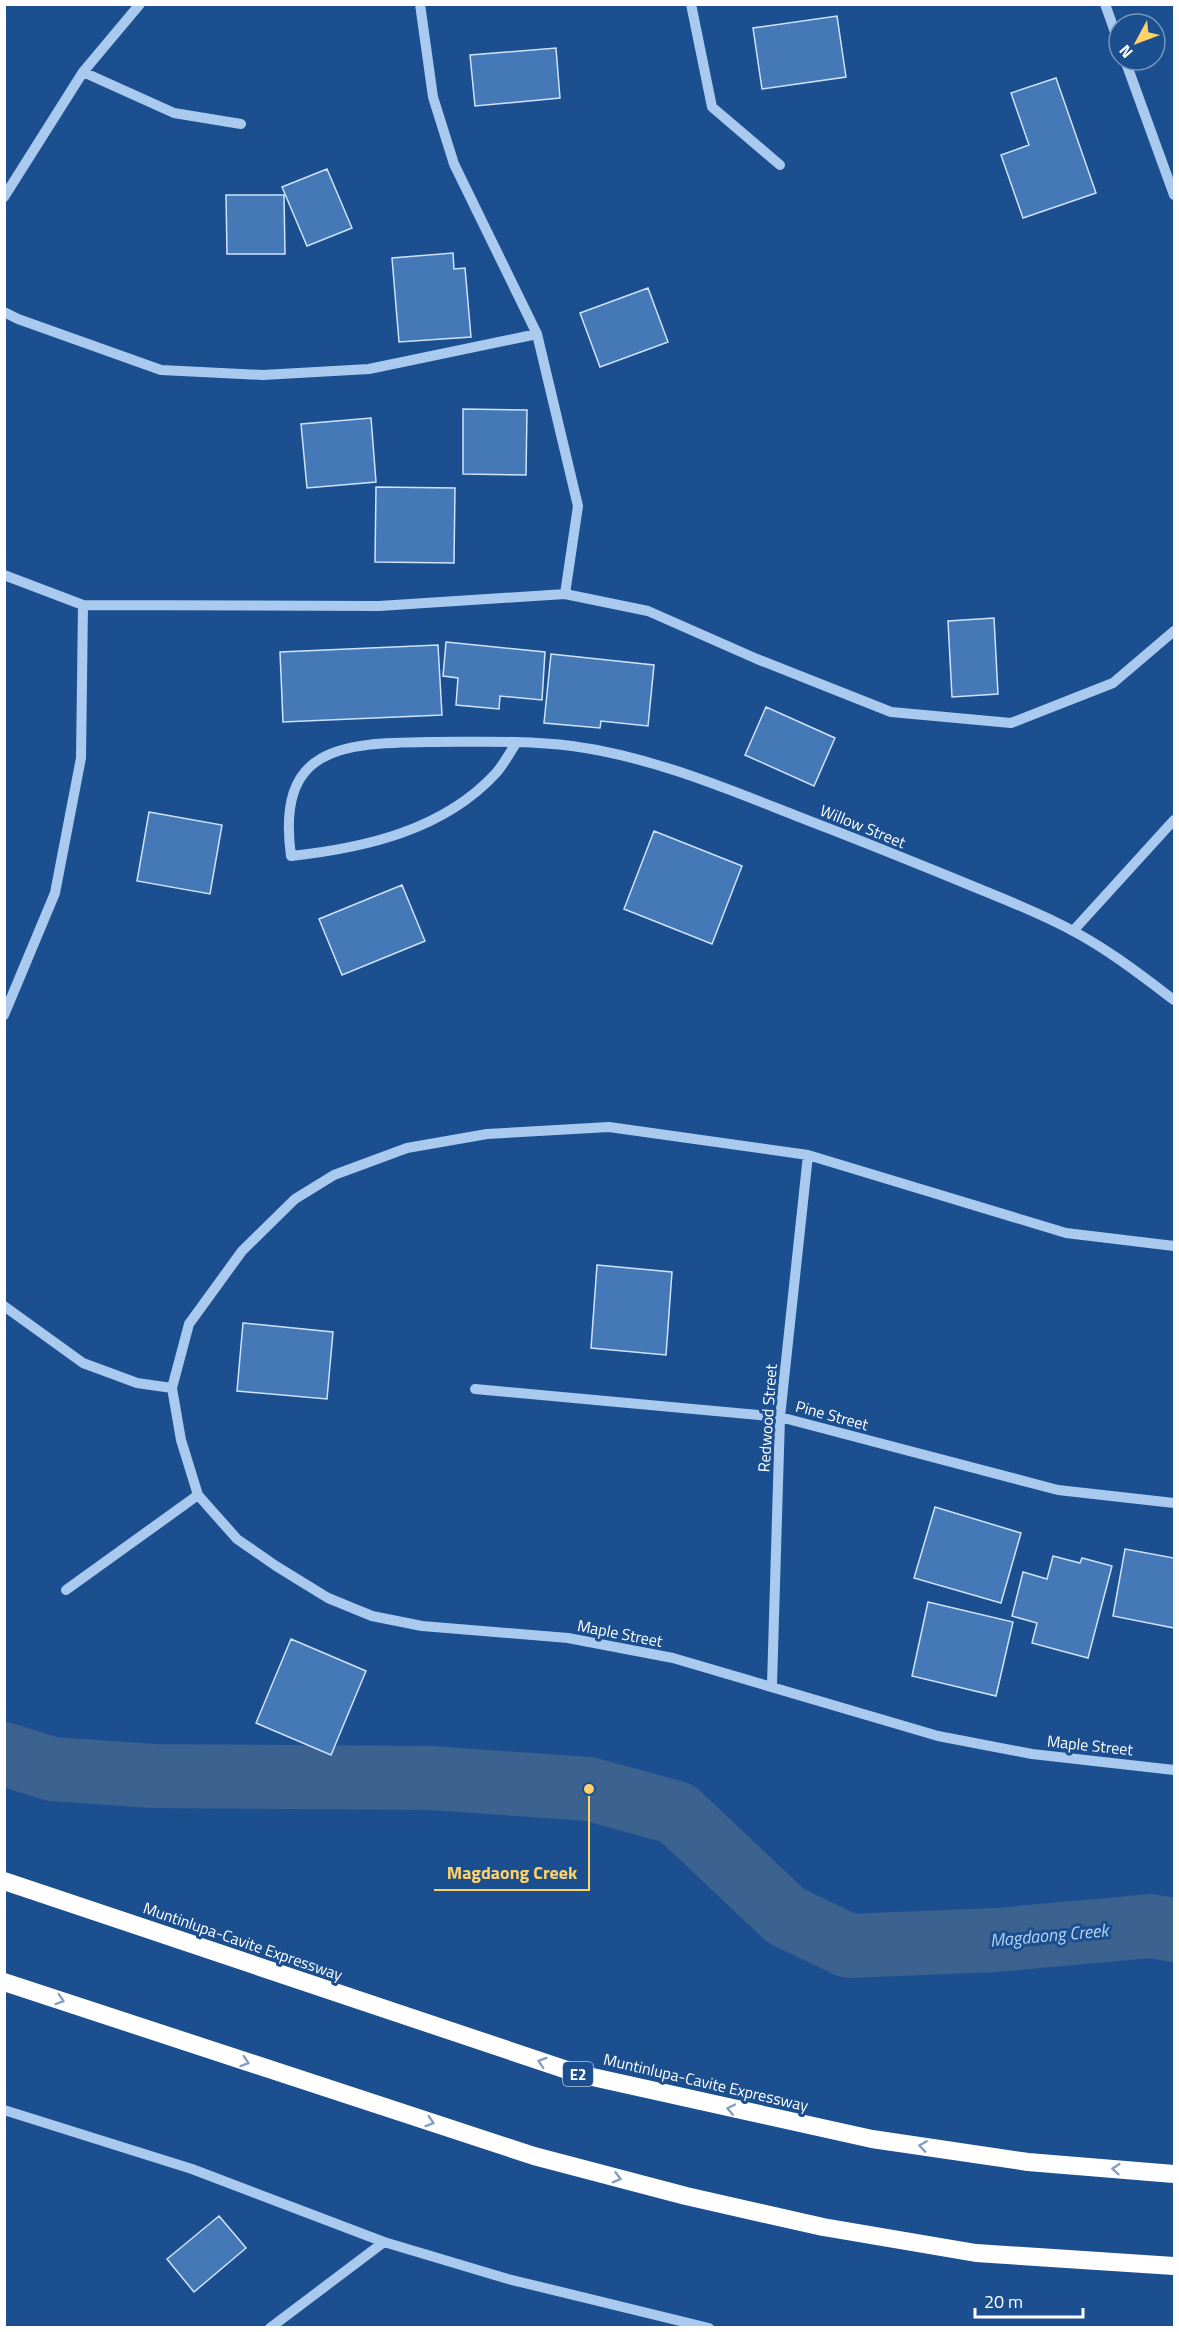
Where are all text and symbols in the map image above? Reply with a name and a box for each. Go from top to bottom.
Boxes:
north arrow [1107,12,1167,72]
text: N [1113,40,1138,64]
street label: Willow Street [817,798,910,854]
street label: Redwood Street [751,1363,783,1473]
street label: Pine Street [793,1394,871,1436]
street label: Maple Street [575,1613,665,1653]
street label: Maple Street [1046,1729,1135,1761]
callout: Magdaong Creek [434,1854,589,1890]
text: Magdaong Creek [447,1859,578,1886]
street label: Muntinlupa-Cavite Expressway [140,1896,346,1987]
water label: Magdaong Creek [989,1916,1111,1954]
one-way arrow [54,1993,65,2005]
street label: Muntinlupa-Cavite Expressway [601,2047,811,2117]
one-way arrow [239,2055,250,2067]
one-way arrow [537,2056,548,2069]
road number: E2 [563,2062,593,2086]
one-way arrow [727,2103,737,2116]
one-way arrow [424,2115,435,2127]
one-way arrow [918,2141,927,2153]
one-way arrow [1112,2163,1121,2176]
one-way arrow [611,2171,622,2183]
scale bar [975,2281,1083,2319]
text: 20 m [984,2288,1023,2315]

